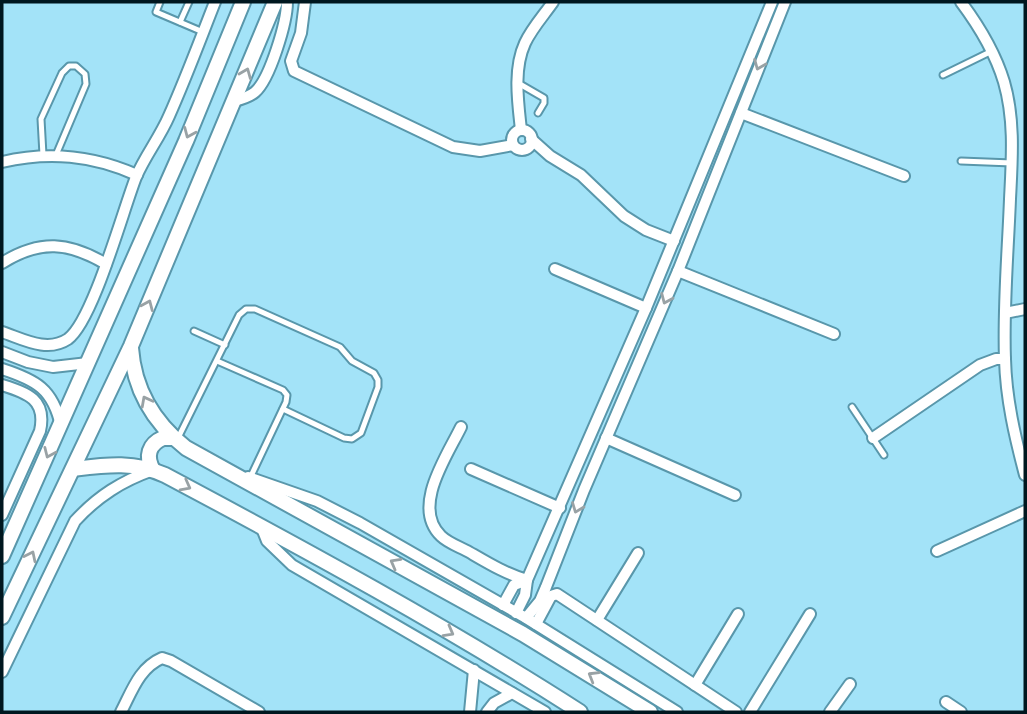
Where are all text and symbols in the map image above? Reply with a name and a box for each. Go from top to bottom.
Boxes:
one-way arrow [754,59,768,71]
one-way arrow [237,68,251,80]
one-way arrow [184,126,198,138]
one-way arrow [660,292,674,304]
one-way arrow [140,300,154,312]
one-way arrow [141,396,154,409]
one-way arrow [43,446,57,459]
one-way arrow [179,478,191,491]
one-way arrow [571,502,585,514]
one-way arrow [23,551,37,563]
one-way arrow [390,558,402,572]
one-way arrow [442,624,454,637]
one-way arrow [587,672,600,685]

